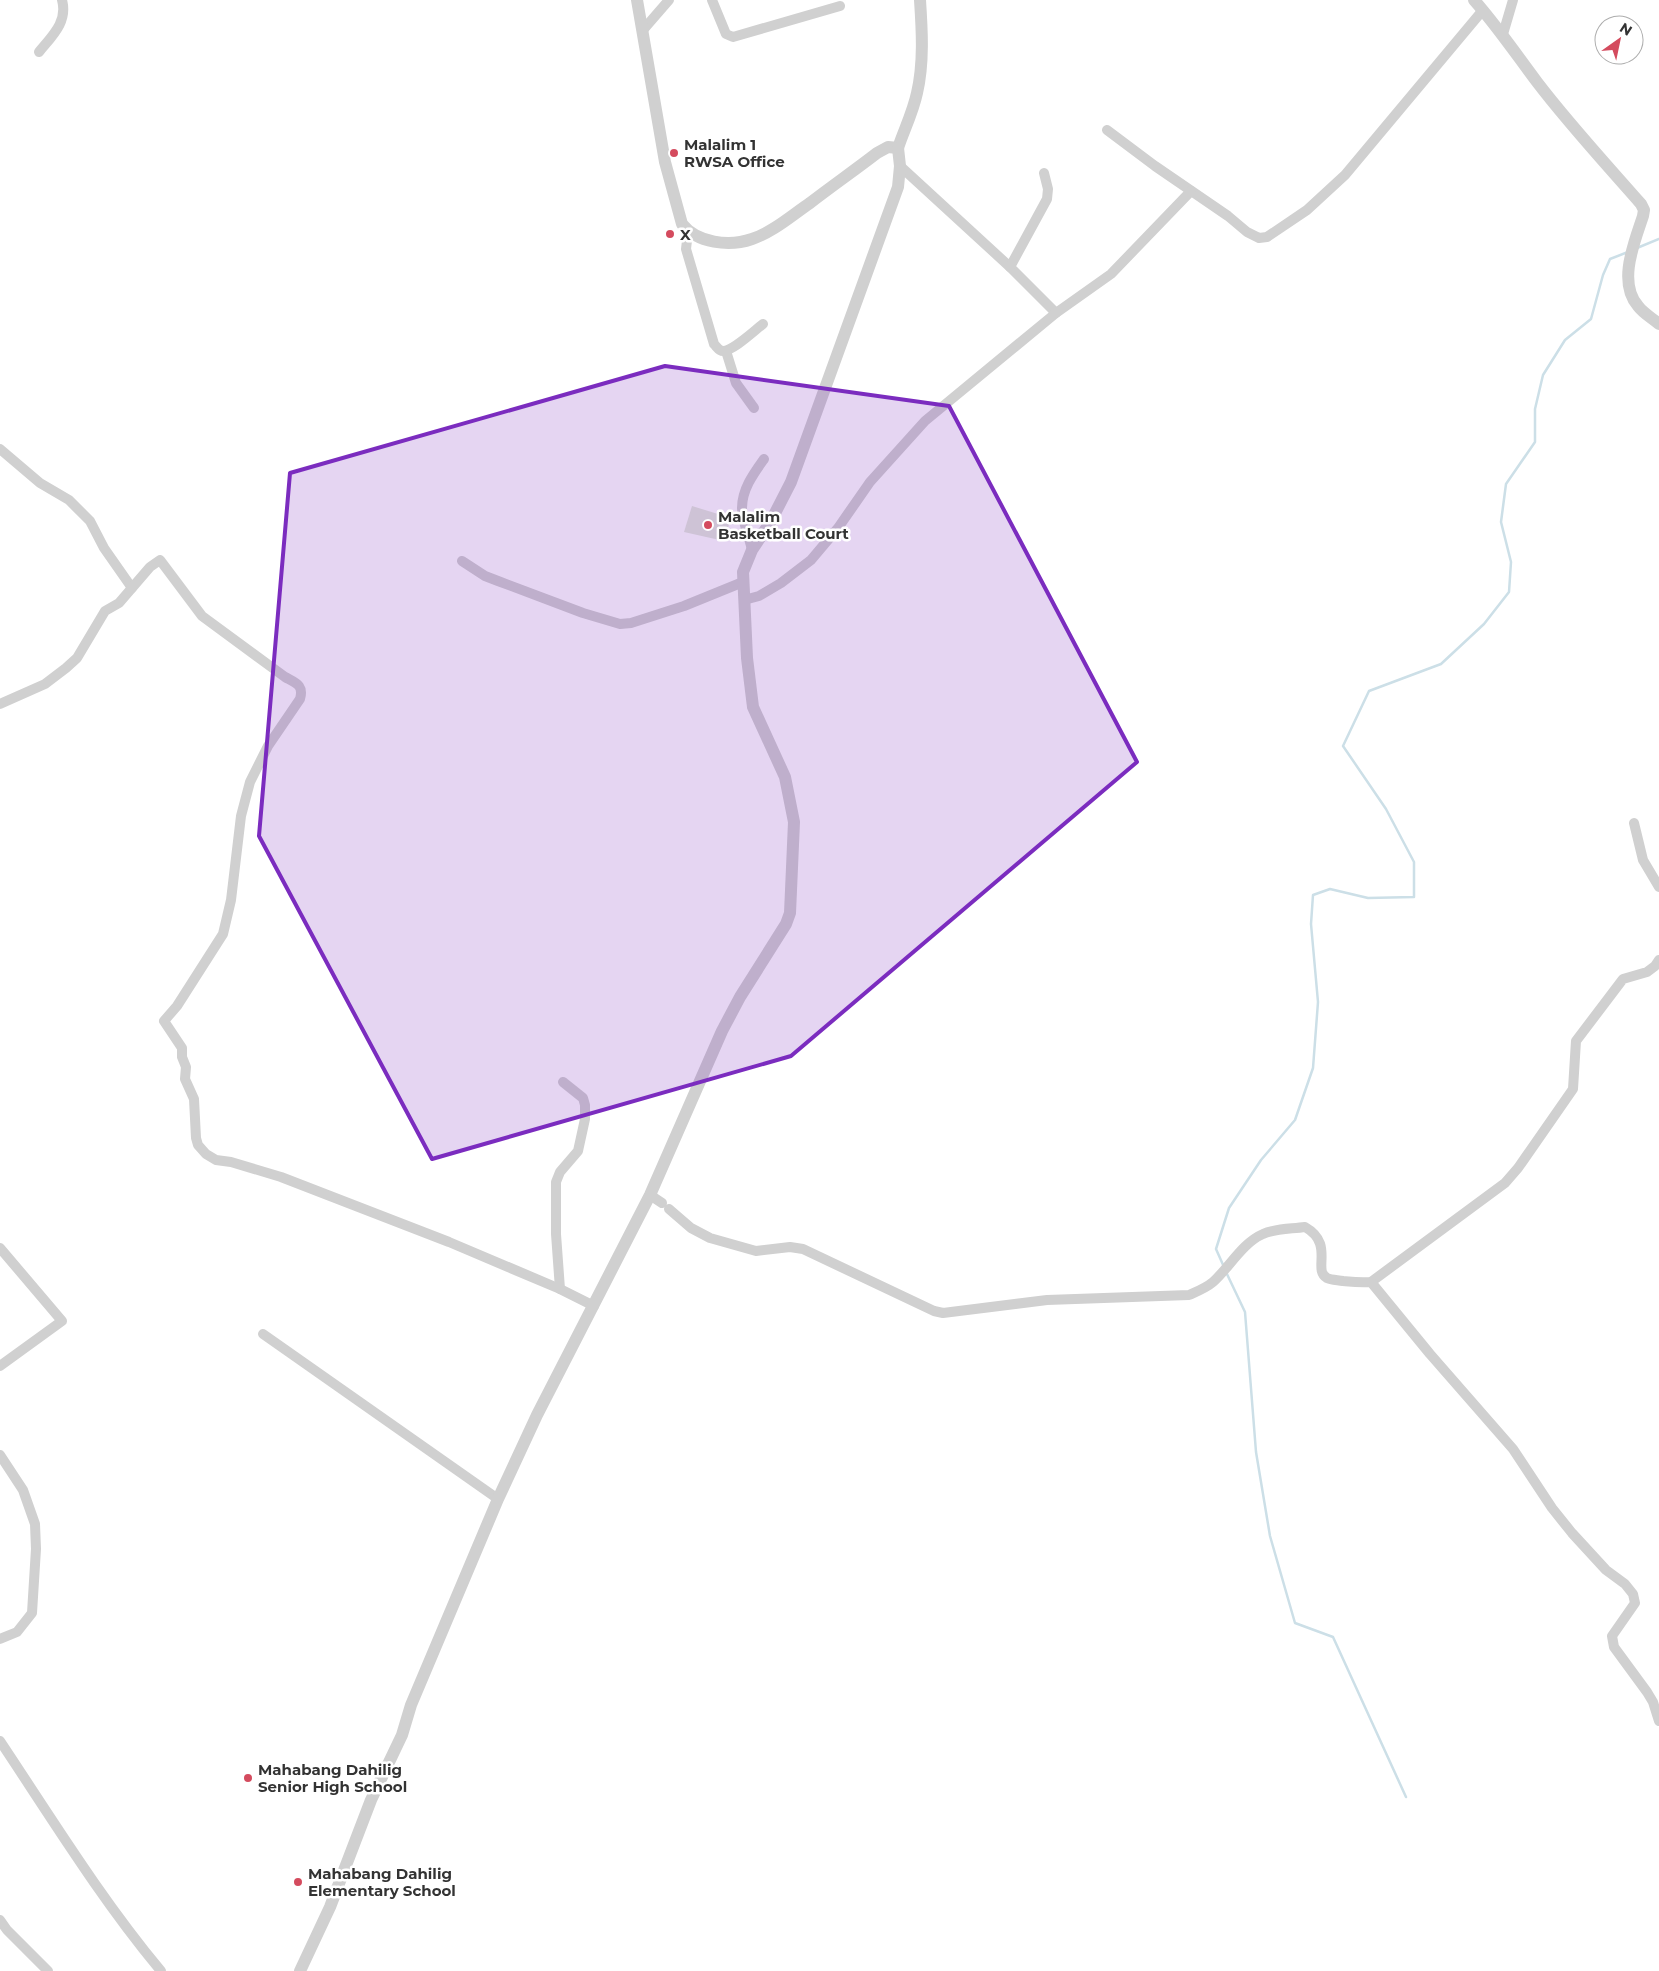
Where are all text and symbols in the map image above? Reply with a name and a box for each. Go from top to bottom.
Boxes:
north arrow [1594,15,1644,65]
text: N [1616,18,1636,40]
place label: Malalim 1 RWSA Office [684,135,785,171]
marker: Malalim 1 RWSA Office [668,147,680,159]
place label: X [680,225,691,244]
marker: X [664,228,676,240]
place label: Malalim Basketball Court [718,507,849,543]
marker: Malalim Basketball Court [702,519,714,531]
place label: Mahabang Dahilig Senior High School [258,1760,407,1796]
marker: Mahabang Dahilig Senior High School [242,1772,254,1784]
place label: Mahabang Dahilig Elementary School [308,1864,456,1900]
marker: Mahabang Dahilig Elementary School [292,1876,304,1888]

